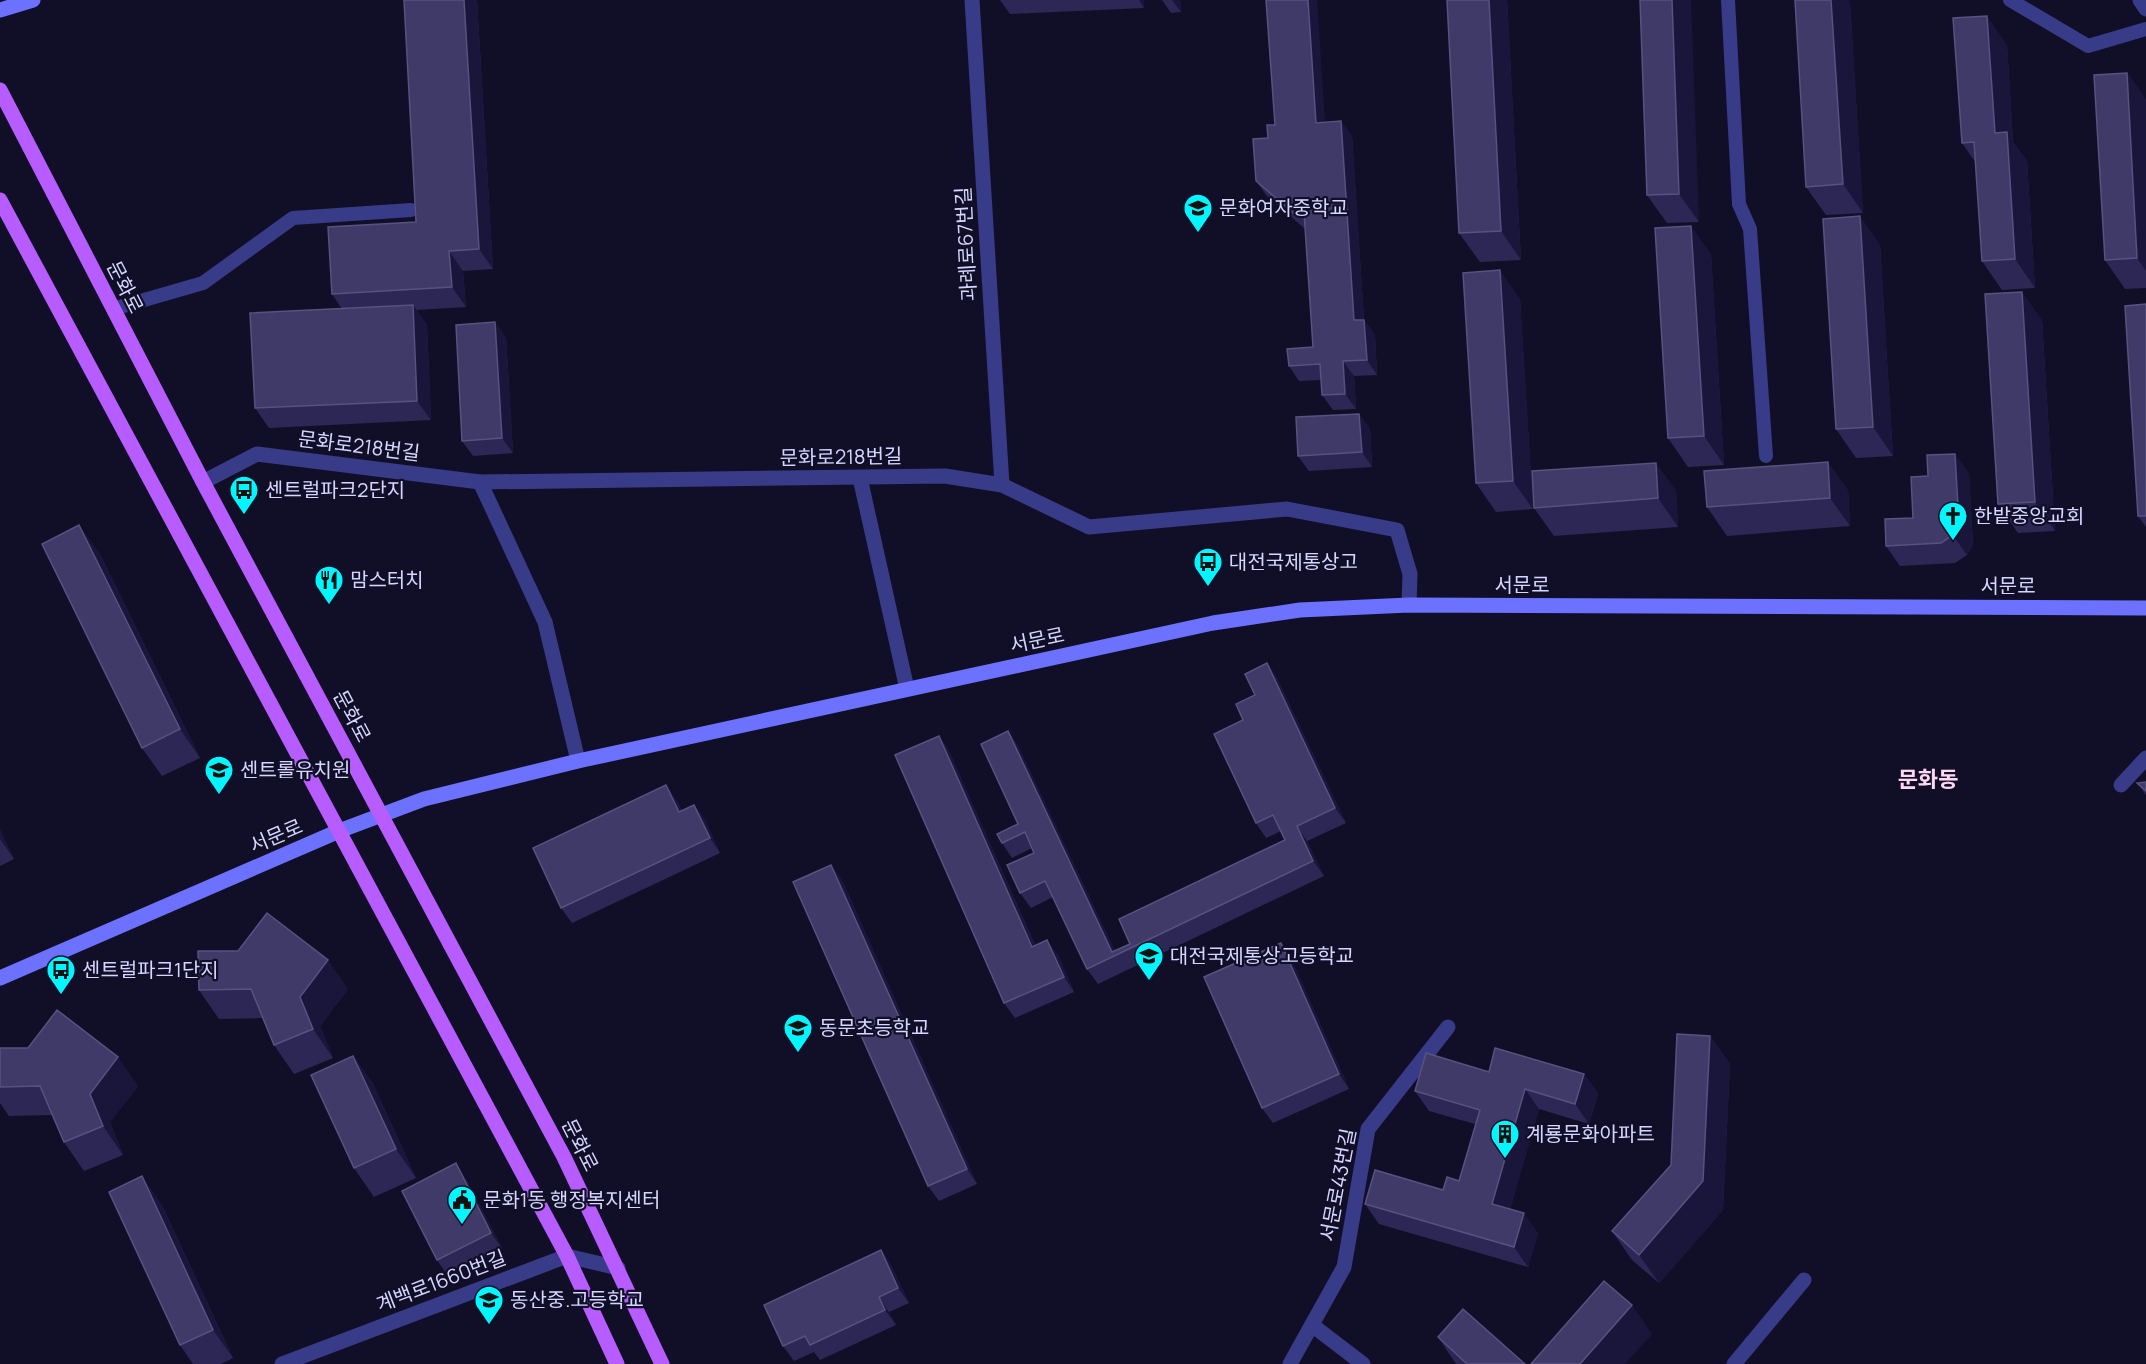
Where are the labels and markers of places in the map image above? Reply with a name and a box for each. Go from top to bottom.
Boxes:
school or university icon: 문화여자중학교 [1182,192,1214,234]
place label: 문화여자중학교 [1219,194,1348,221]
bus stop icon: 센트럴파크2단지 [228,474,260,516]
place label: 센트럴파크2단지 [265,476,405,503]
church icon: 한밭중앙교회 [1937,500,1969,542]
place label: 한밭중앙교회 [1974,502,2084,529]
bus stop icon: 대전국제통상고 [1192,546,1224,588]
place label: 대전국제통상고 [1229,548,1358,575]
restaurant icon: 맘스터치 [313,564,345,606]
place label: 맘스터치 [350,566,424,593]
school or university icon: 센트롤유치원 [203,754,235,796]
place label: 센트롤유치원 [240,756,350,783]
school or university icon: 대전국제통상고등학교 [1133,940,1165,982]
place label: 대전국제통상고등학교 [1170,942,1354,969]
bus stop icon: 센트럴파크1단지 [45,954,77,996]
place label: 센트럴파크1단지 [82,956,219,983]
school or university icon: 동문초등학교 [782,1012,814,1054]
place label: 동문초등학교 [819,1014,929,1041]
building icon: 계룡문화아파트 [1489,1118,1521,1160]
place label: 계룡문화아파트 [1526,1120,1655,1147]
public building icon: 문화1동 행정복지센터 [446,1184,478,1226]
place label: 문화1동 행정복지센터 [483,1186,660,1213]
school or university icon: 동산중.고등학교 [473,1284,505,1326]
place label: 동산중.고등학교 [510,1286,644,1313]

